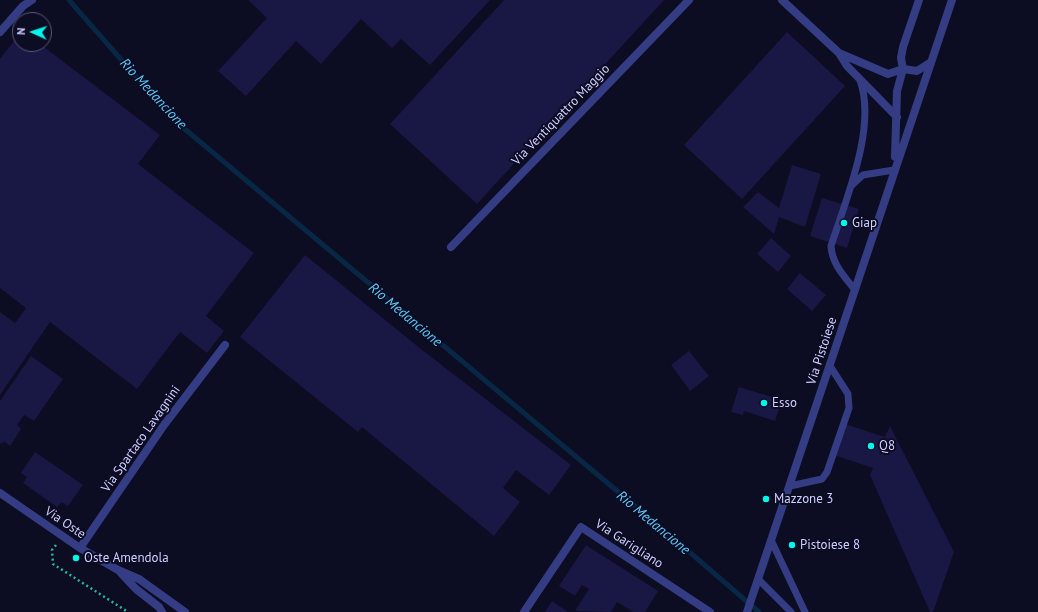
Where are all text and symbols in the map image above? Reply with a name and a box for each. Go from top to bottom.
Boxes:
north arrow [12,12,52,52]
text: N [14,27,28,35]
water label: Rio Medancione [116,55,190,133]
street label: Via Ventiquattro Maggio [509,61,613,169]
place label: Giap [852,215,877,231]
marker: Giap [839,218,849,228]
water label: Rio Medancione [365,279,445,351]
street label: Via Pistoiese [804,315,840,387]
street label: Via Spartaco Lavagnini [98,383,184,495]
place label: Esso [772,395,797,411]
marker: Esso [759,398,769,408]
place label: Q8 [879,438,895,454]
marker: Q8 [866,441,876,451]
water label: Rio Medancione [613,487,693,559]
place label: Mazzone 3 [774,491,833,507]
marker: Mazzone 3 [761,494,771,504]
street label: Via Oste [42,504,88,542]
street label: Via Garigliano [592,516,666,572]
place label: Pistoiese 8 [800,537,860,553]
marker: Pistoiese 8 [787,540,797,550]
place label: Oste Amendola [84,550,169,566]
marker: Oste Amendola [71,553,81,563]

